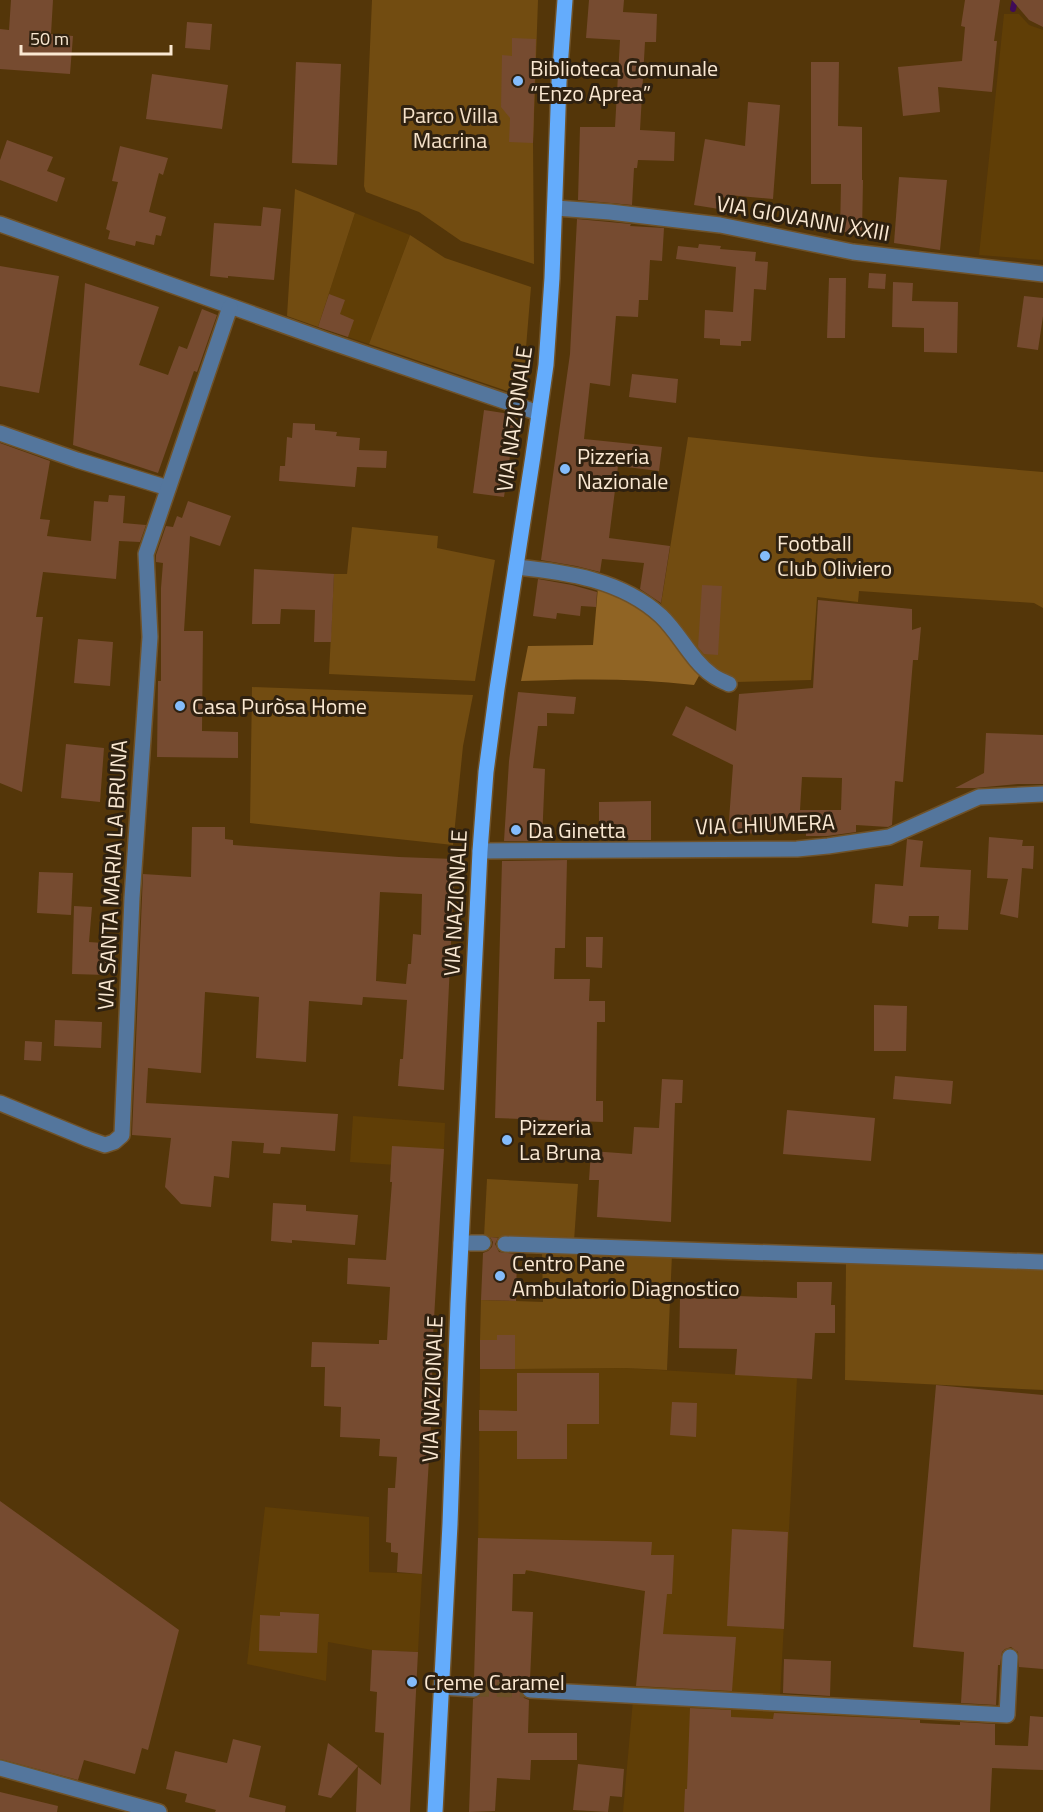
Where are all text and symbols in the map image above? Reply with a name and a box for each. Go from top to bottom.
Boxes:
scale bar [21,18,171,56]
text: 50 m [30,25,69,52]
place label: Biblioteca Comunale “Enzo Aprea” [530,51,718,110]
marker: Biblioteca Comunale “Enzo Aprea” [511,74,525,88]
park label: Parco Villa Macrina [402,98,498,157]
street label: VIA GIOVANNI XXIII [714,186,892,250]
street label: VIA NAZIONALE [487,344,541,494]
place label: Pizzeria Nazionale [577,439,668,498]
marker: Pizzeria Nazionale [558,462,572,476]
place label: Football Club Oliviero [777,526,892,585]
marker: Football Club Oliviero [758,549,772,563]
place label: Casa Puròsa Home [192,689,367,723]
marker: Casa Puròsa Home [173,699,187,713]
street label: VIA SANTA MARIA LA BRUNA [88,739,136,1011]
street label: VIA CHIUMERA [695,805,835,843]
place label: Da Ginetta [528,813,626,847]
marker: Da Ginetta [509,823,523,837]
street label: VIA NAZIONALE [434,829,476,977]
place label: Pizzeria La Bruna [519,1110,601,1169]
marker: Pizzeria La Bruna [500,1133,514,1147]
place label: Centro Pane Ambulatorio Diagnostico [512,1246,740,1305]
marker: Centro Pane Ambulatorio Diagnostico [493,1269,507,1283]
street label: VIA NAZIONALE [412,1315,452,1463]
place label: Creme Caramel [424,1665,565,1699]
marker: Creme Caramel [405,1675,419,1689]

